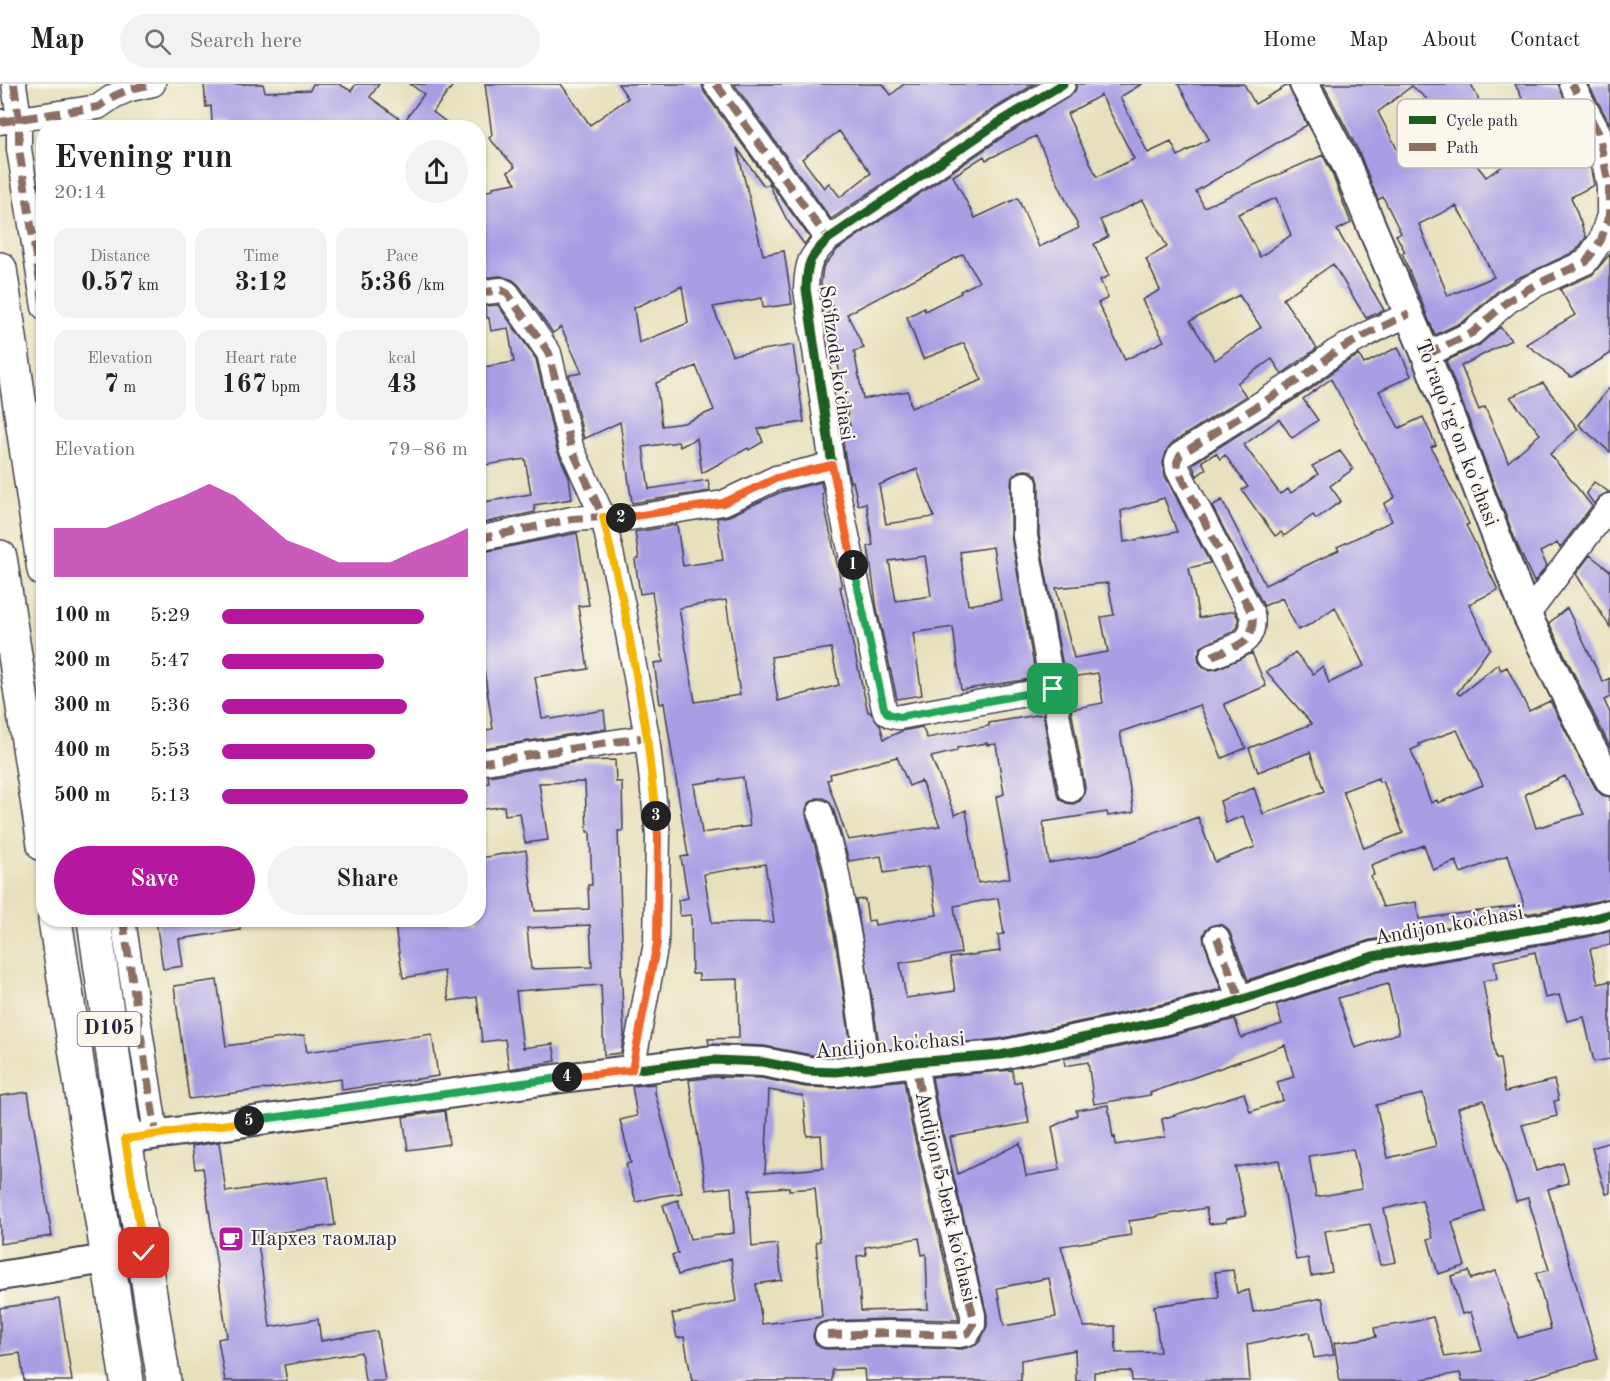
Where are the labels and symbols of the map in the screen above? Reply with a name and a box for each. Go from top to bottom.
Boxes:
legend [1397,99,1595,168]
text: Cycle path [1446,114,1518,130]
text: Path [1446,141,1479,157]
street label: Soʻfizoda koʻchasi [815,284,857,442]
street label: To'raqo'rg'on ko'chasi [1411,336,1501,530]
pin: 2 [606,503,636,533]
pin: 1 [838,550,868,580]
pin [1027,663,1078,714]
pin: 3 [641,801,671,831]
street label: Andijon ko'chasi [1373,903,1525,949]
road number: D105 [78,1012,140,1046]
street label: Andijon ko'chasi [814,1029,966,1063]
pin: 4 [552,1062,582,1092]
street label: Аndijon 5-berk koʻchasi [911,1090,979,1304]
pin: 5 [234,1106,264,1136]
cafe icon: Пархез таомлар [216,1224,246,1254]
pin [118,1227,169,1278]
place label: Пархез таомлар [250,1229,397,1250]

